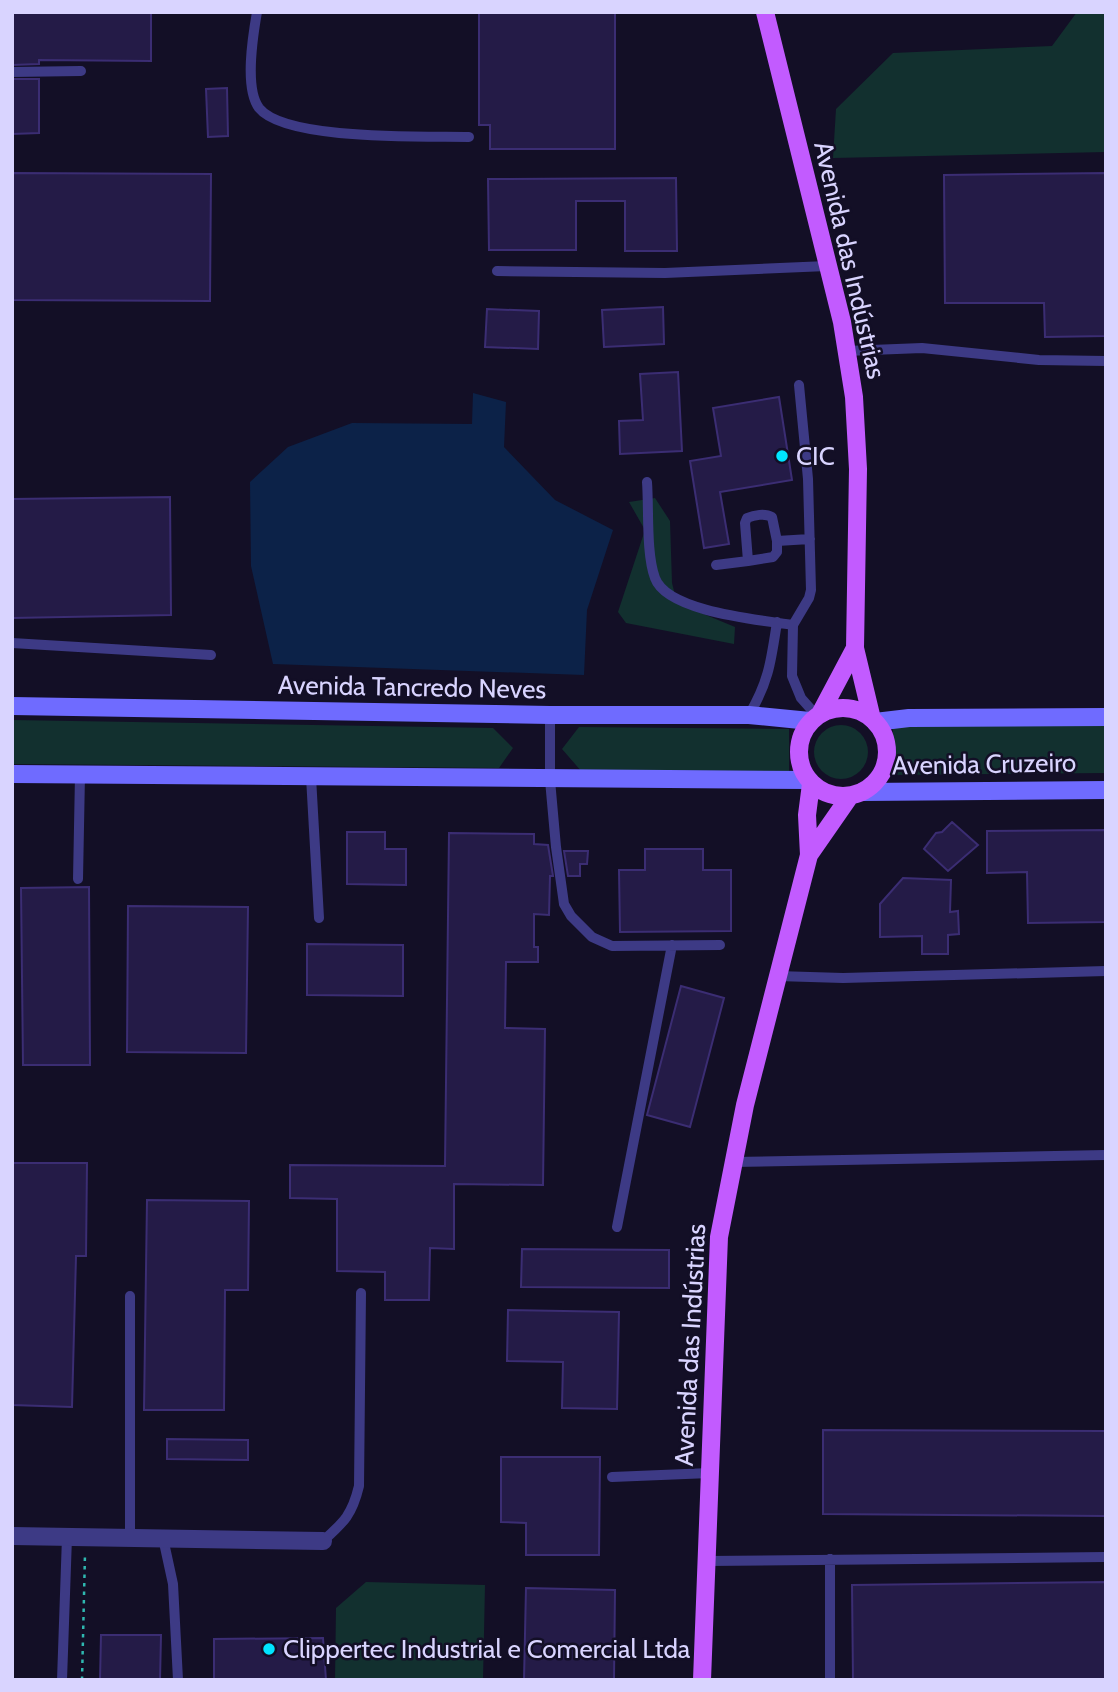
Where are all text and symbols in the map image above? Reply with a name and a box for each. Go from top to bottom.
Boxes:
street label: Avenida das Indústrias [807,138,893,382]
place label: CIC [796,440,835,472]
marker: CIC [774,448,790,464]
street label: Avenida Tancredo Neves [278,669,547,705]
street label: Avenida Cruzeiro [892,746,1076,782]
street label: Avenida das Indústrias [668,1223,712,1467]
place label: Clippertec Industrial e Comercial Ltda [283,1633,691,1665]
marker: Clippertec Industrial e Comercial Ltda [261,1641,277,1657]

